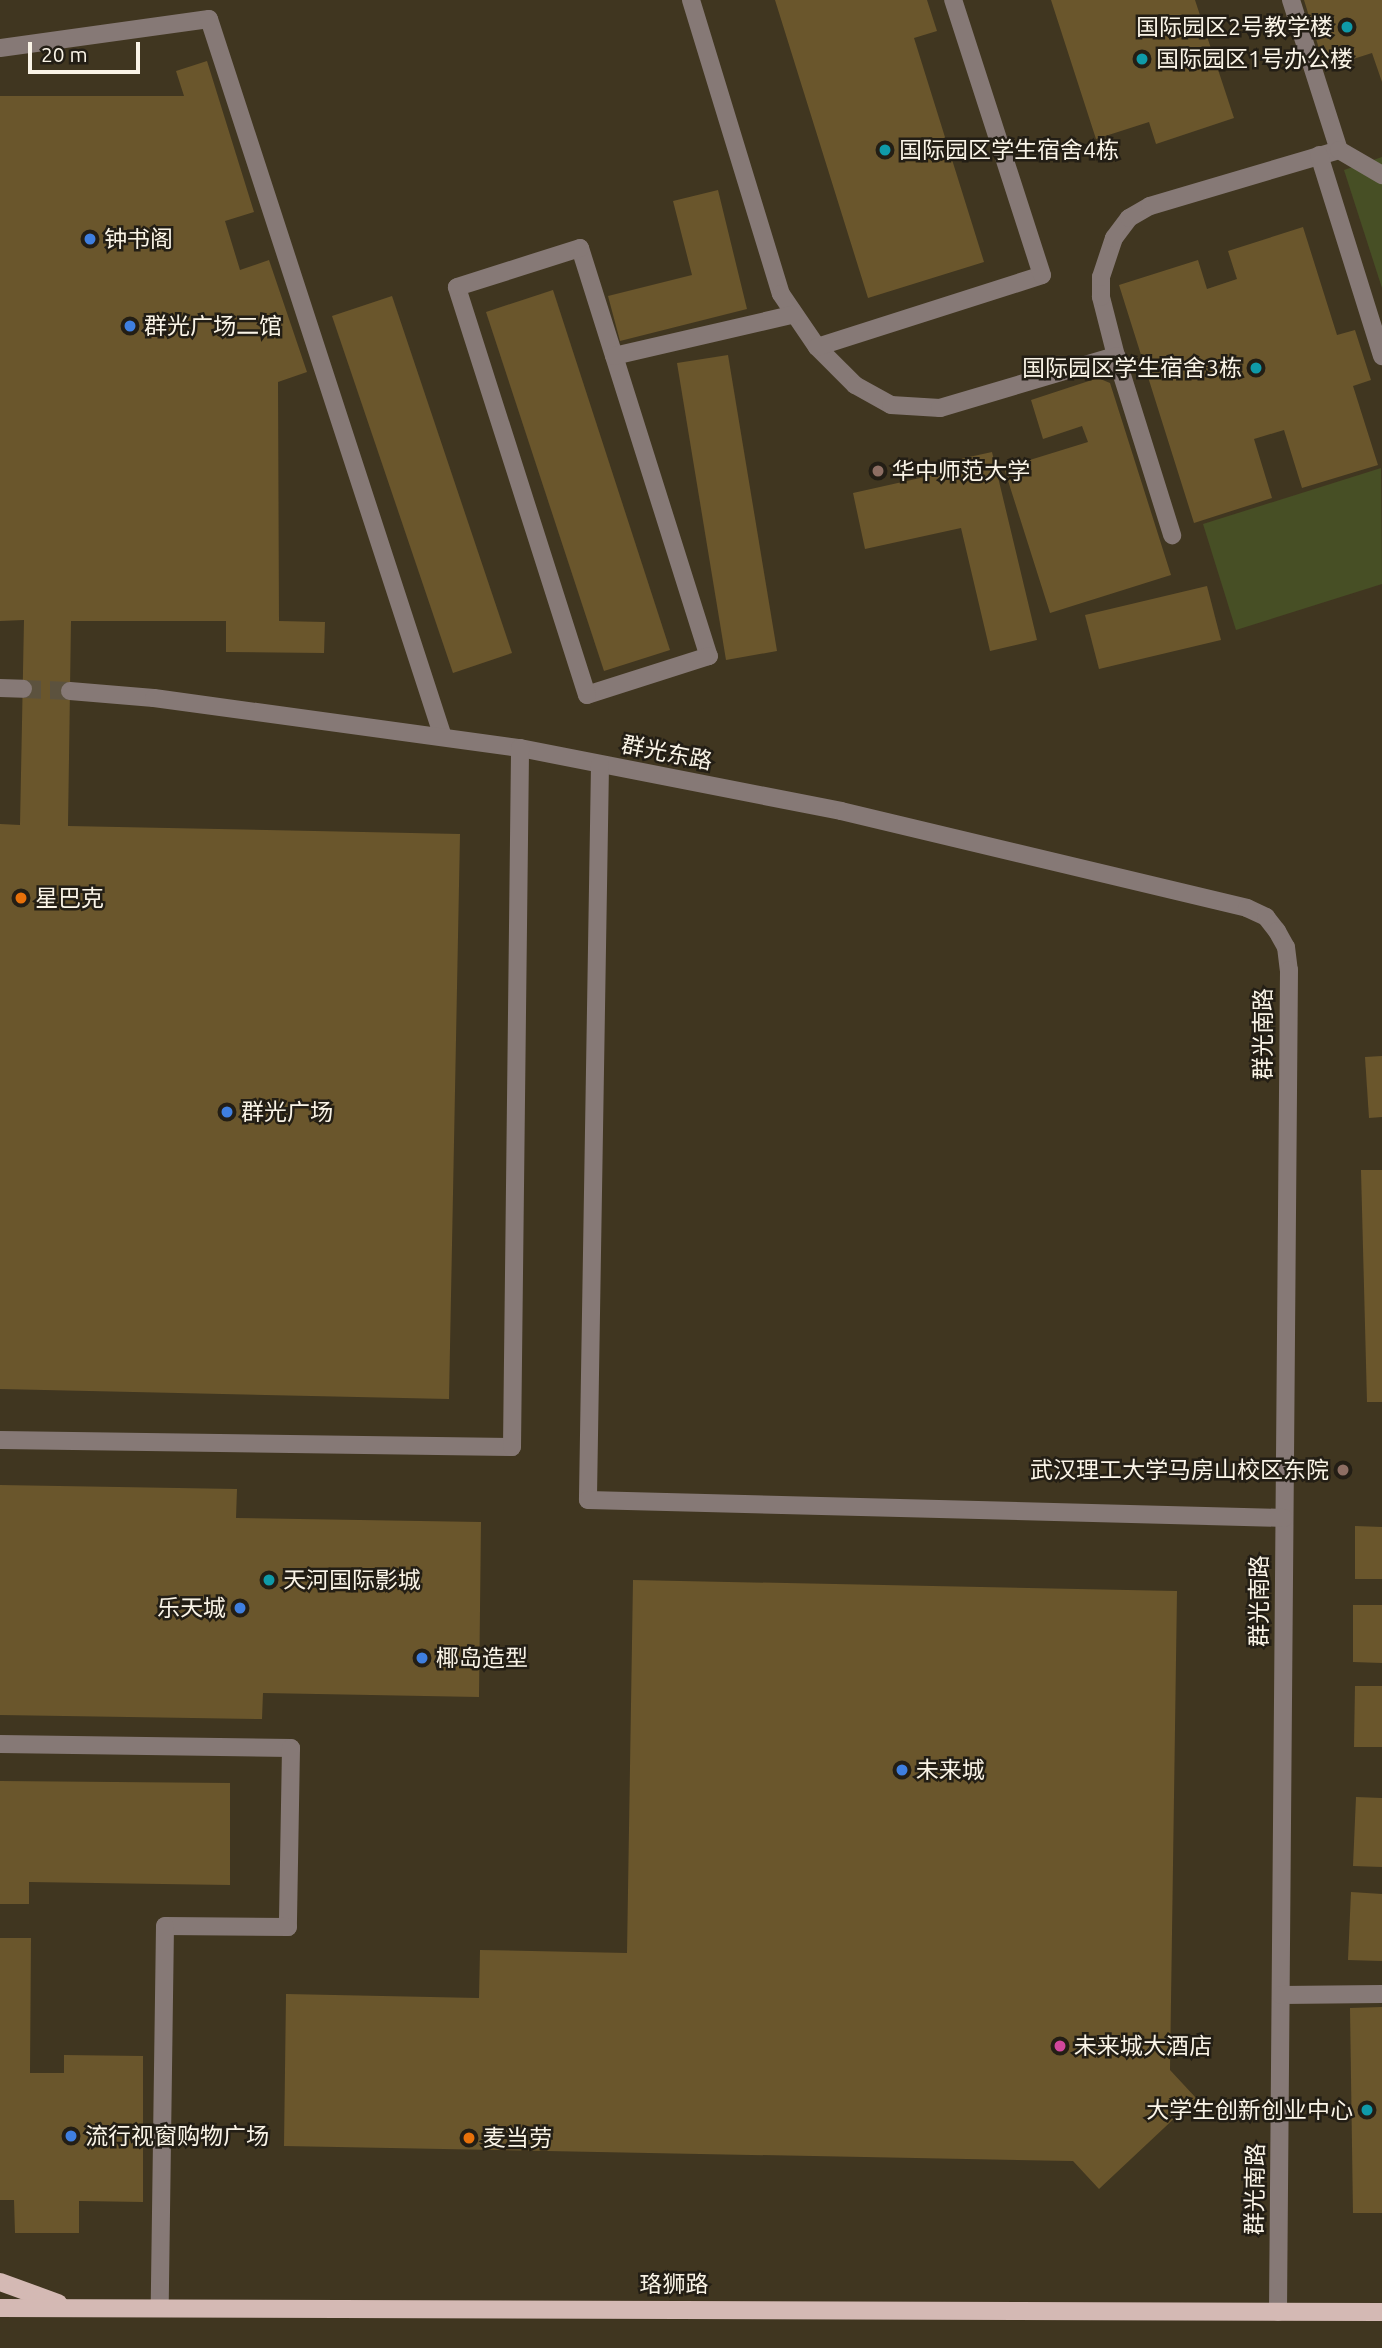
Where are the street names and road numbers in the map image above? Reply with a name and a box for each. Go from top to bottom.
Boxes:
street label: 群光东路 [619,731,715,775]
street label: 群光南路 [1249,988,1277,1080]
street label: 群光南路 [1245,1555,1273,1647]
street label: 群光南路 [1240,2143,1270,2235]
street label: 珞狮路 [640,2270,708,2298]

